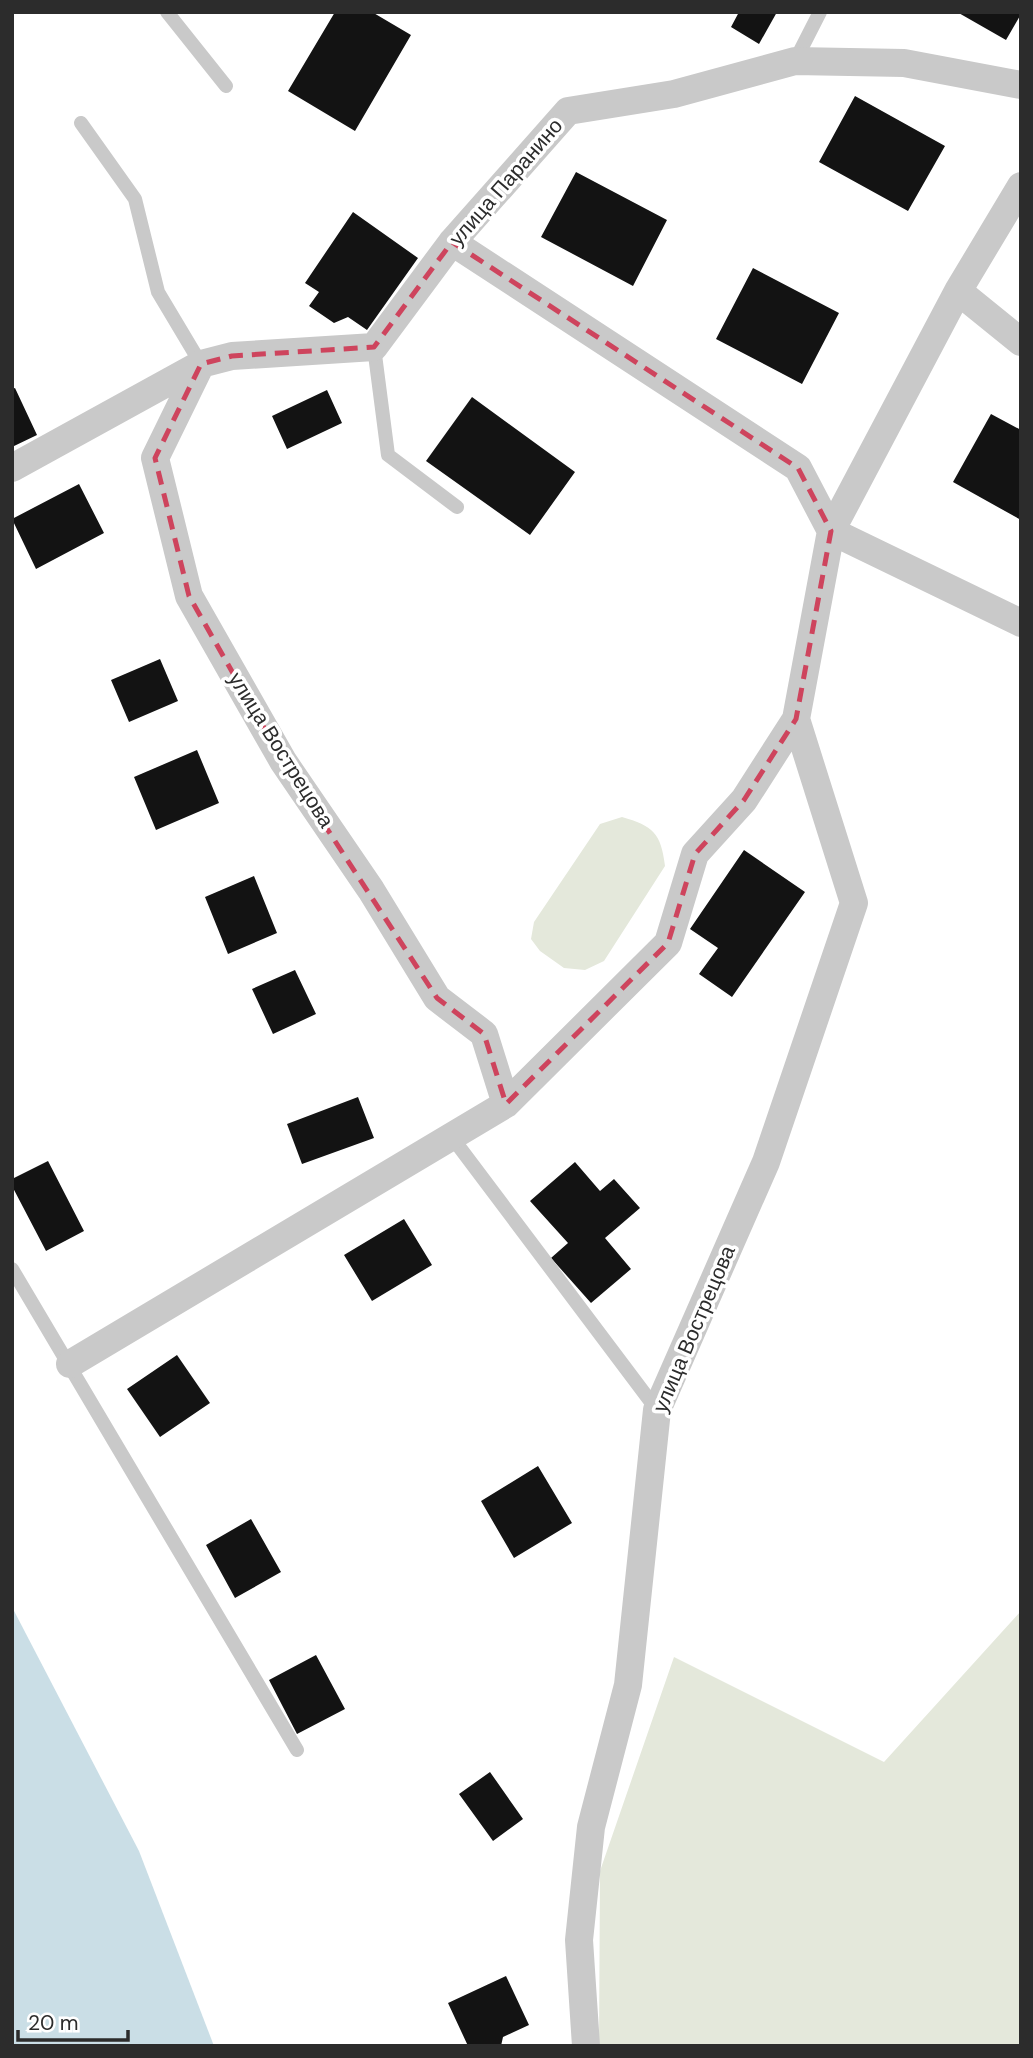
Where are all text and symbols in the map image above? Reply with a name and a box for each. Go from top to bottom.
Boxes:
street label: улица Паранино [443,112,569,252]
street label: улица Вострецова [222,667,340,833]
street label: улица Вострецова [646,1241,742,1417]
scale bar [18,1998,128,2042]
text: 20 m [28,2009,79,2037]

